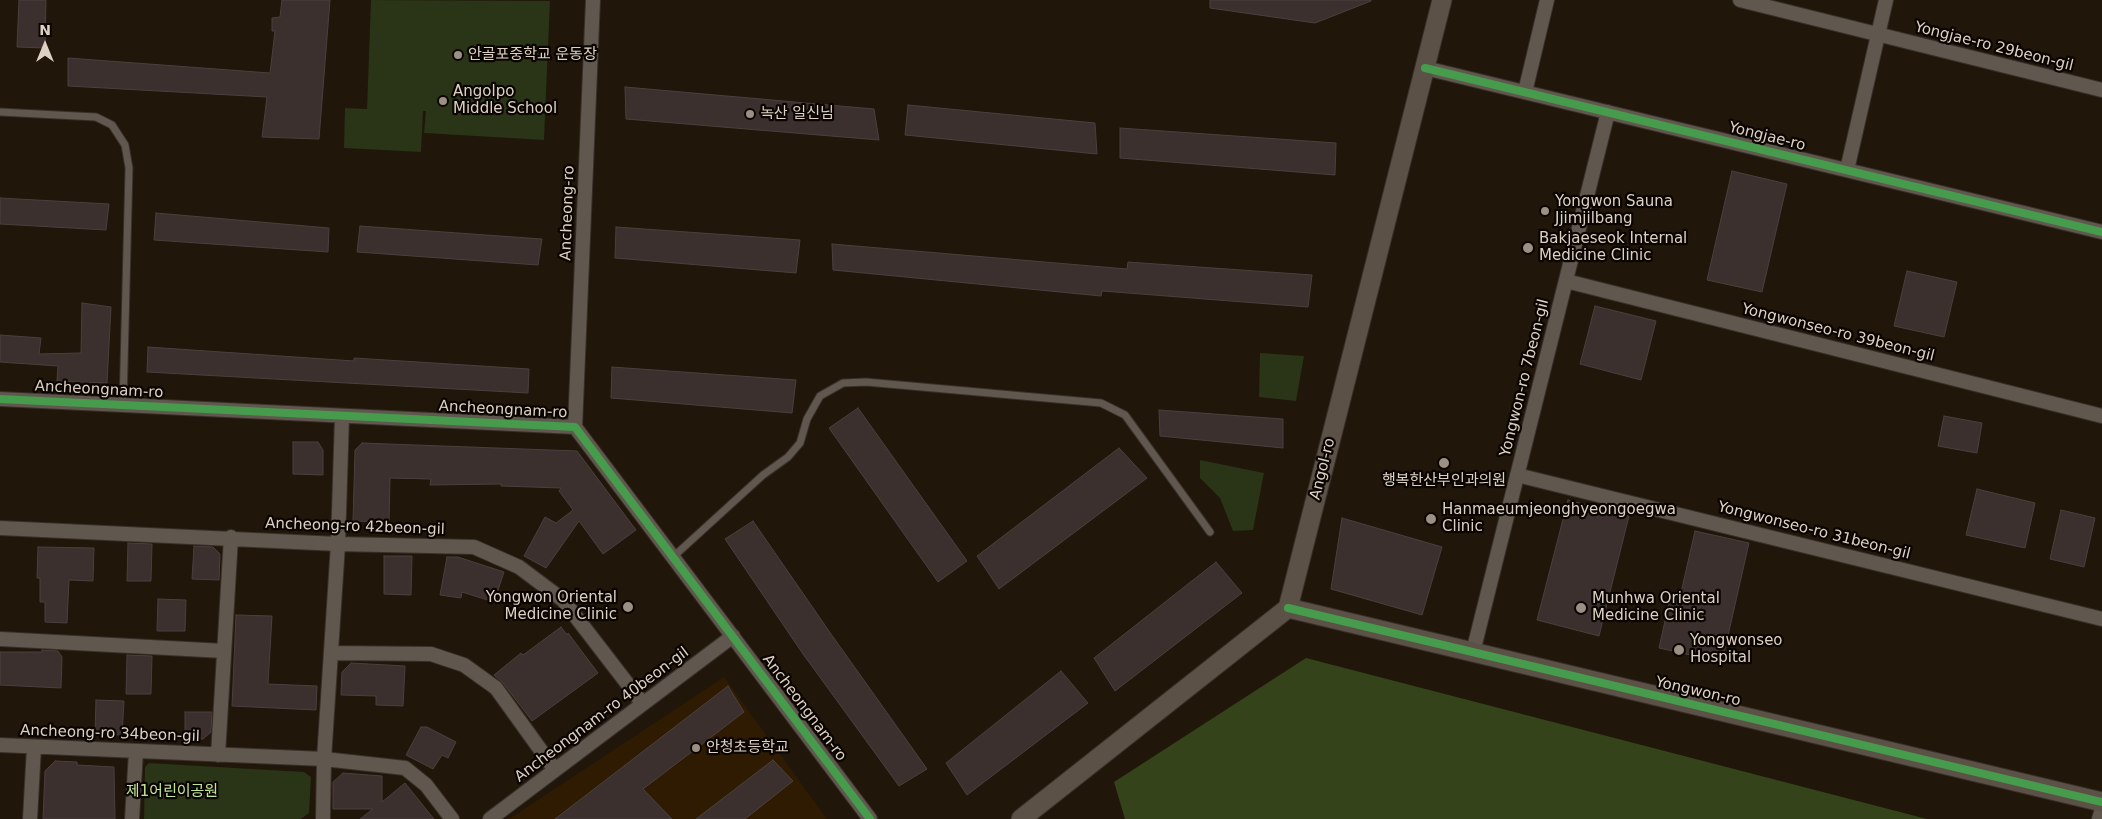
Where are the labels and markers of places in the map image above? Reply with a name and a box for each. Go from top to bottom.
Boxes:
place label: 안골포중학교 운동장 [468,46,597,64]
marker: 안골포중학교 운동장 [452,49,464,61]
place label: Angolpo Middle School [453,83,557,118]
marker: Angolpo Middle School [437,95,449,107]
place label: 녹산 일신님 [760,105,834,123]
marker: 녹산 일신님 [744,108,756,120]
place label: Yongwon Sauna Jjimjilbang [1555,193,1673,228]
marker: Yongwon Sauna Jjimjilbang [1539,205,1551,217]
place label: Bakjaeseok Internal Medicine Clinic [1539,230,1687,265]
marker: Bakjaeseok Internal Medicine Clinic [1521,241,1535,255]
marker: 행복한산부인과의원 [1437,456,1451,470]
place label: 행복한산부인과의원 [1382,472,1506,490]
place label: Hanmaeumjeonghyeongoegwa Clinic [1442,501,1676,536]
marker: Hanmaeumjeonghyeongoegwa Clinic [1424,512,1438,526]
place label: Yongwon Oriental Medicine Clinic [486,589,617,624]
place label: Munhwa Oriental Medicine Clinic [1592,590,1720,625]
marker: Yongwon Oriental Medicine Clinic [621,600,635,614]
marker: Munhwa Oriental Medicine Clinic [1574,601,1588,615]
place label: Yongwonseo Hospital [1690,632,1783,667]
marker: Yongwonseo Hospital [1672,643,1686,657]
place label: 안청초등학교 [706,739,789,757]
marker: 안청초등학교 [690,742,702,754]

